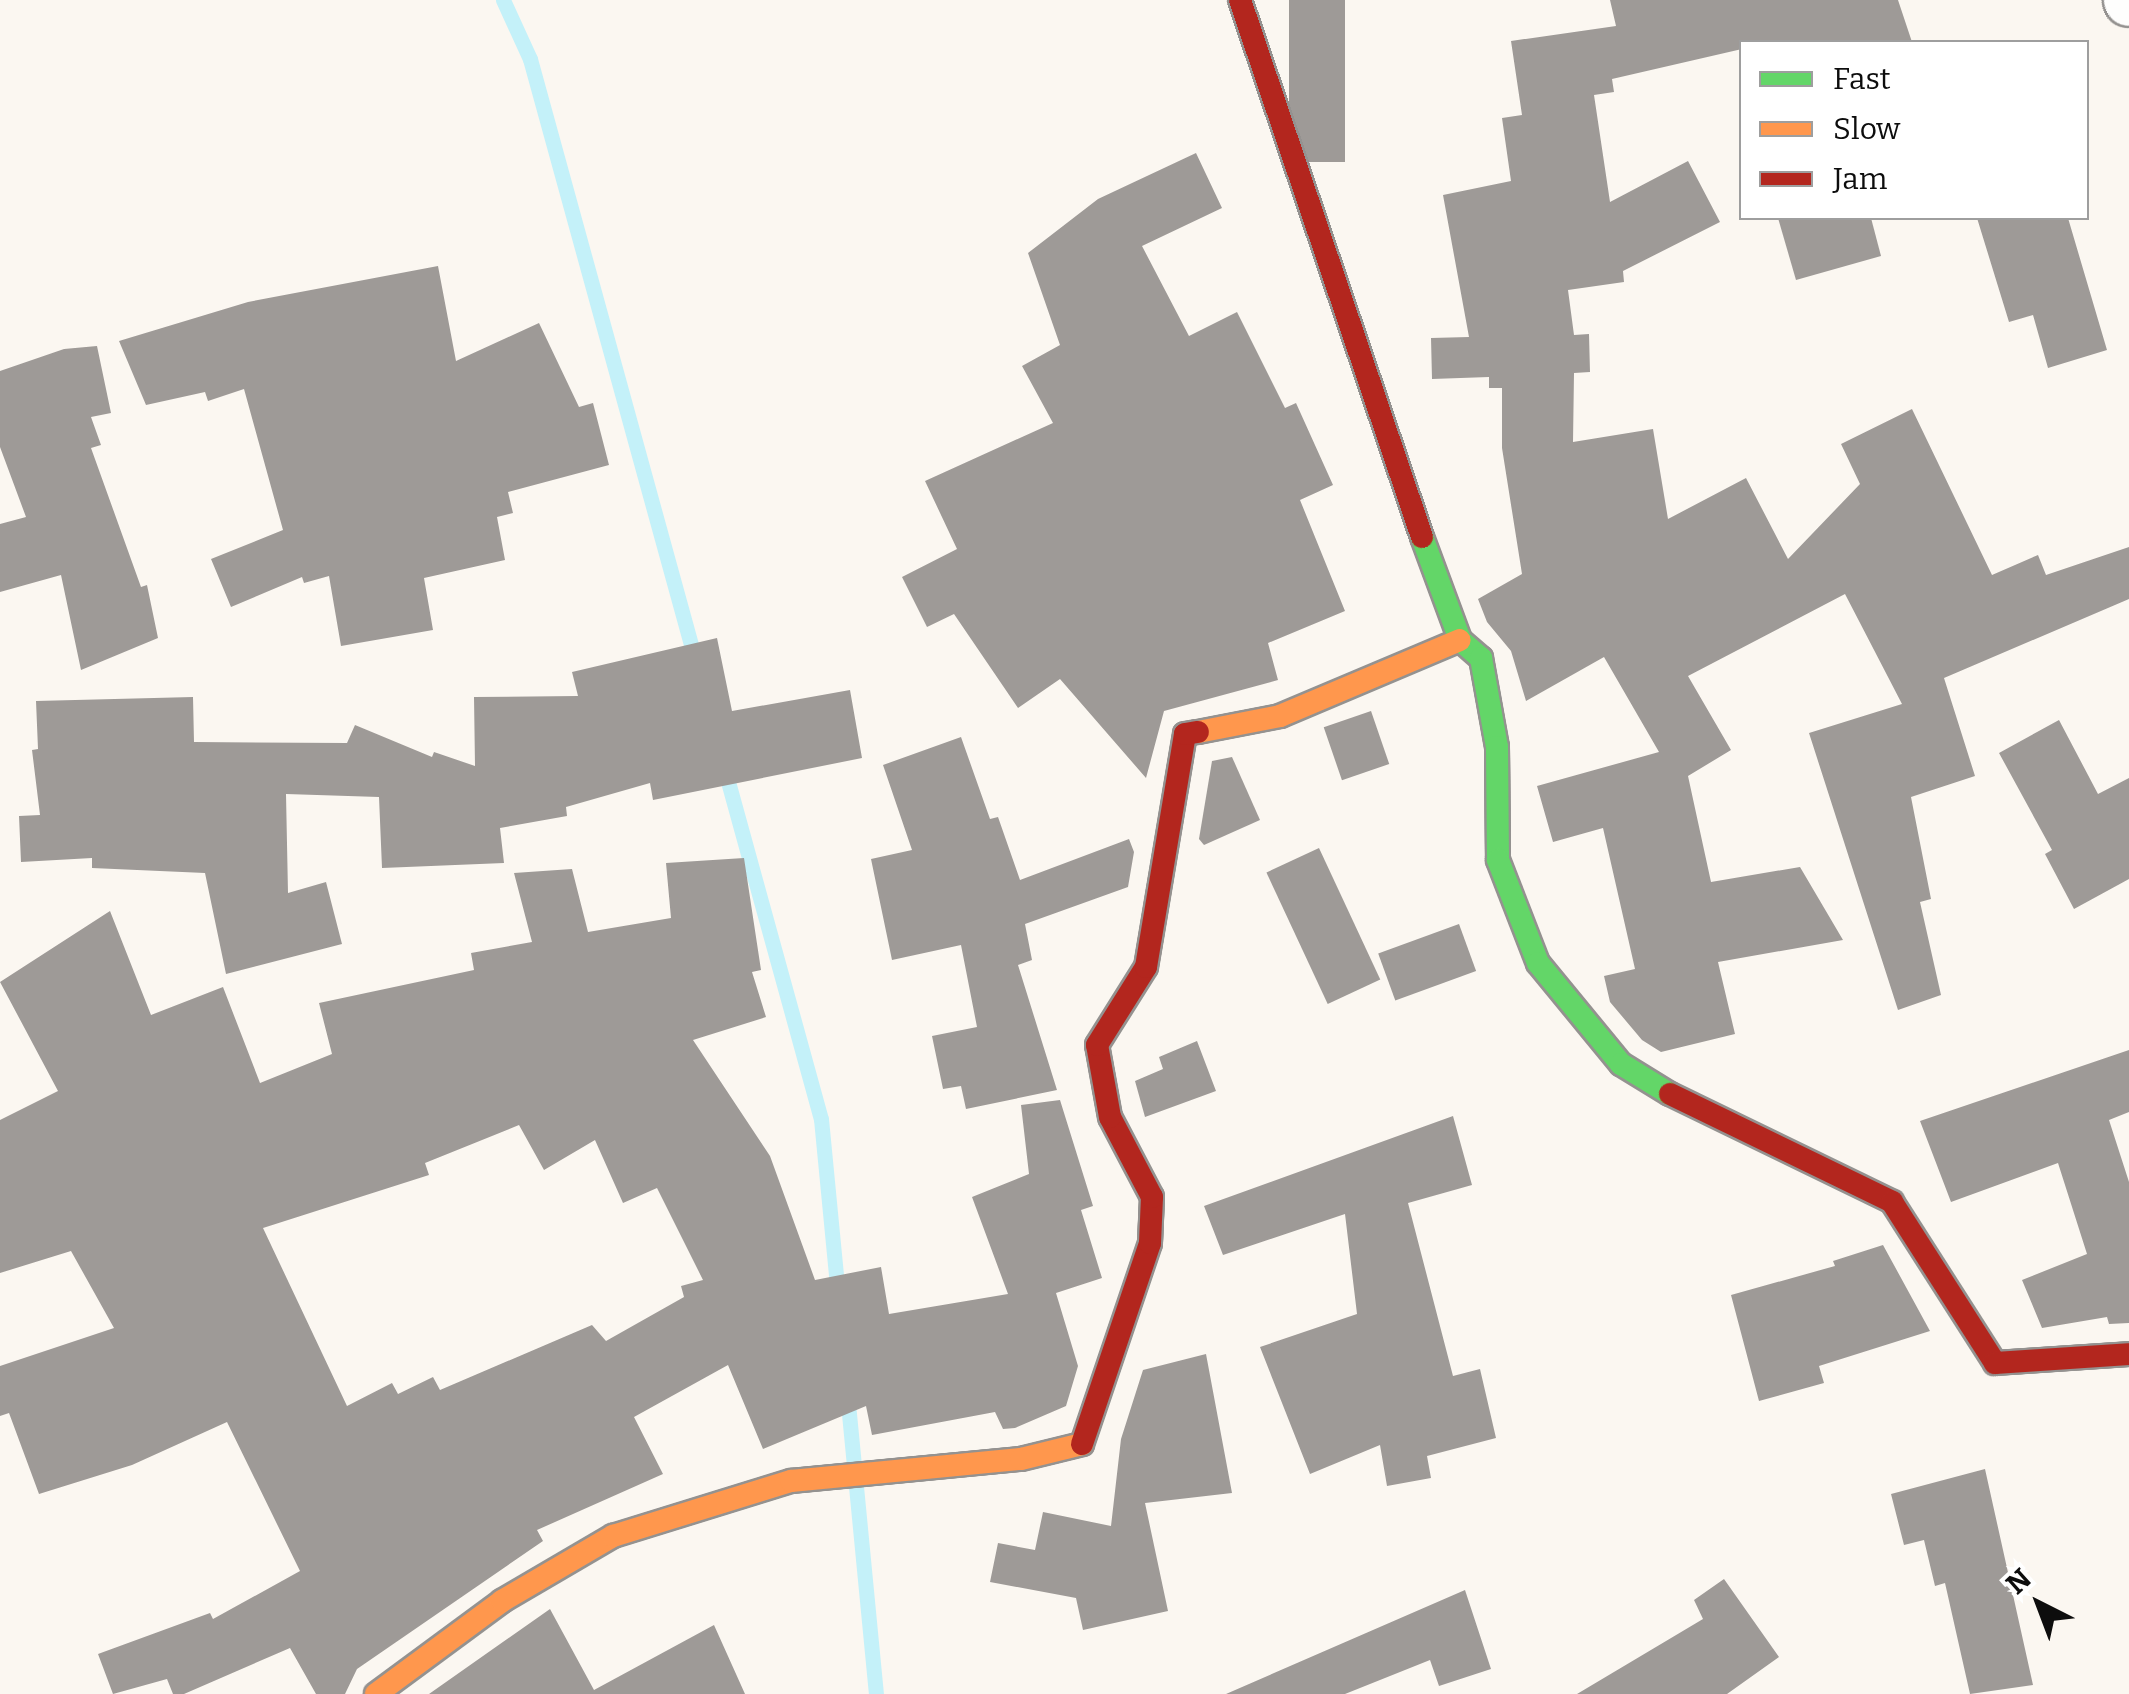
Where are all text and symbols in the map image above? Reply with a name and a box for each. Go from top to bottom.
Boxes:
legend [1739,40,2089,220]
text: Fast [1833,61,1891,97]
text: Slow [1833,111,1900,147]
text: Jam [1833,161,1887,197]
north arrow [1989,1554,2089,1654]
text: N [2000,1562,2038,1601]

